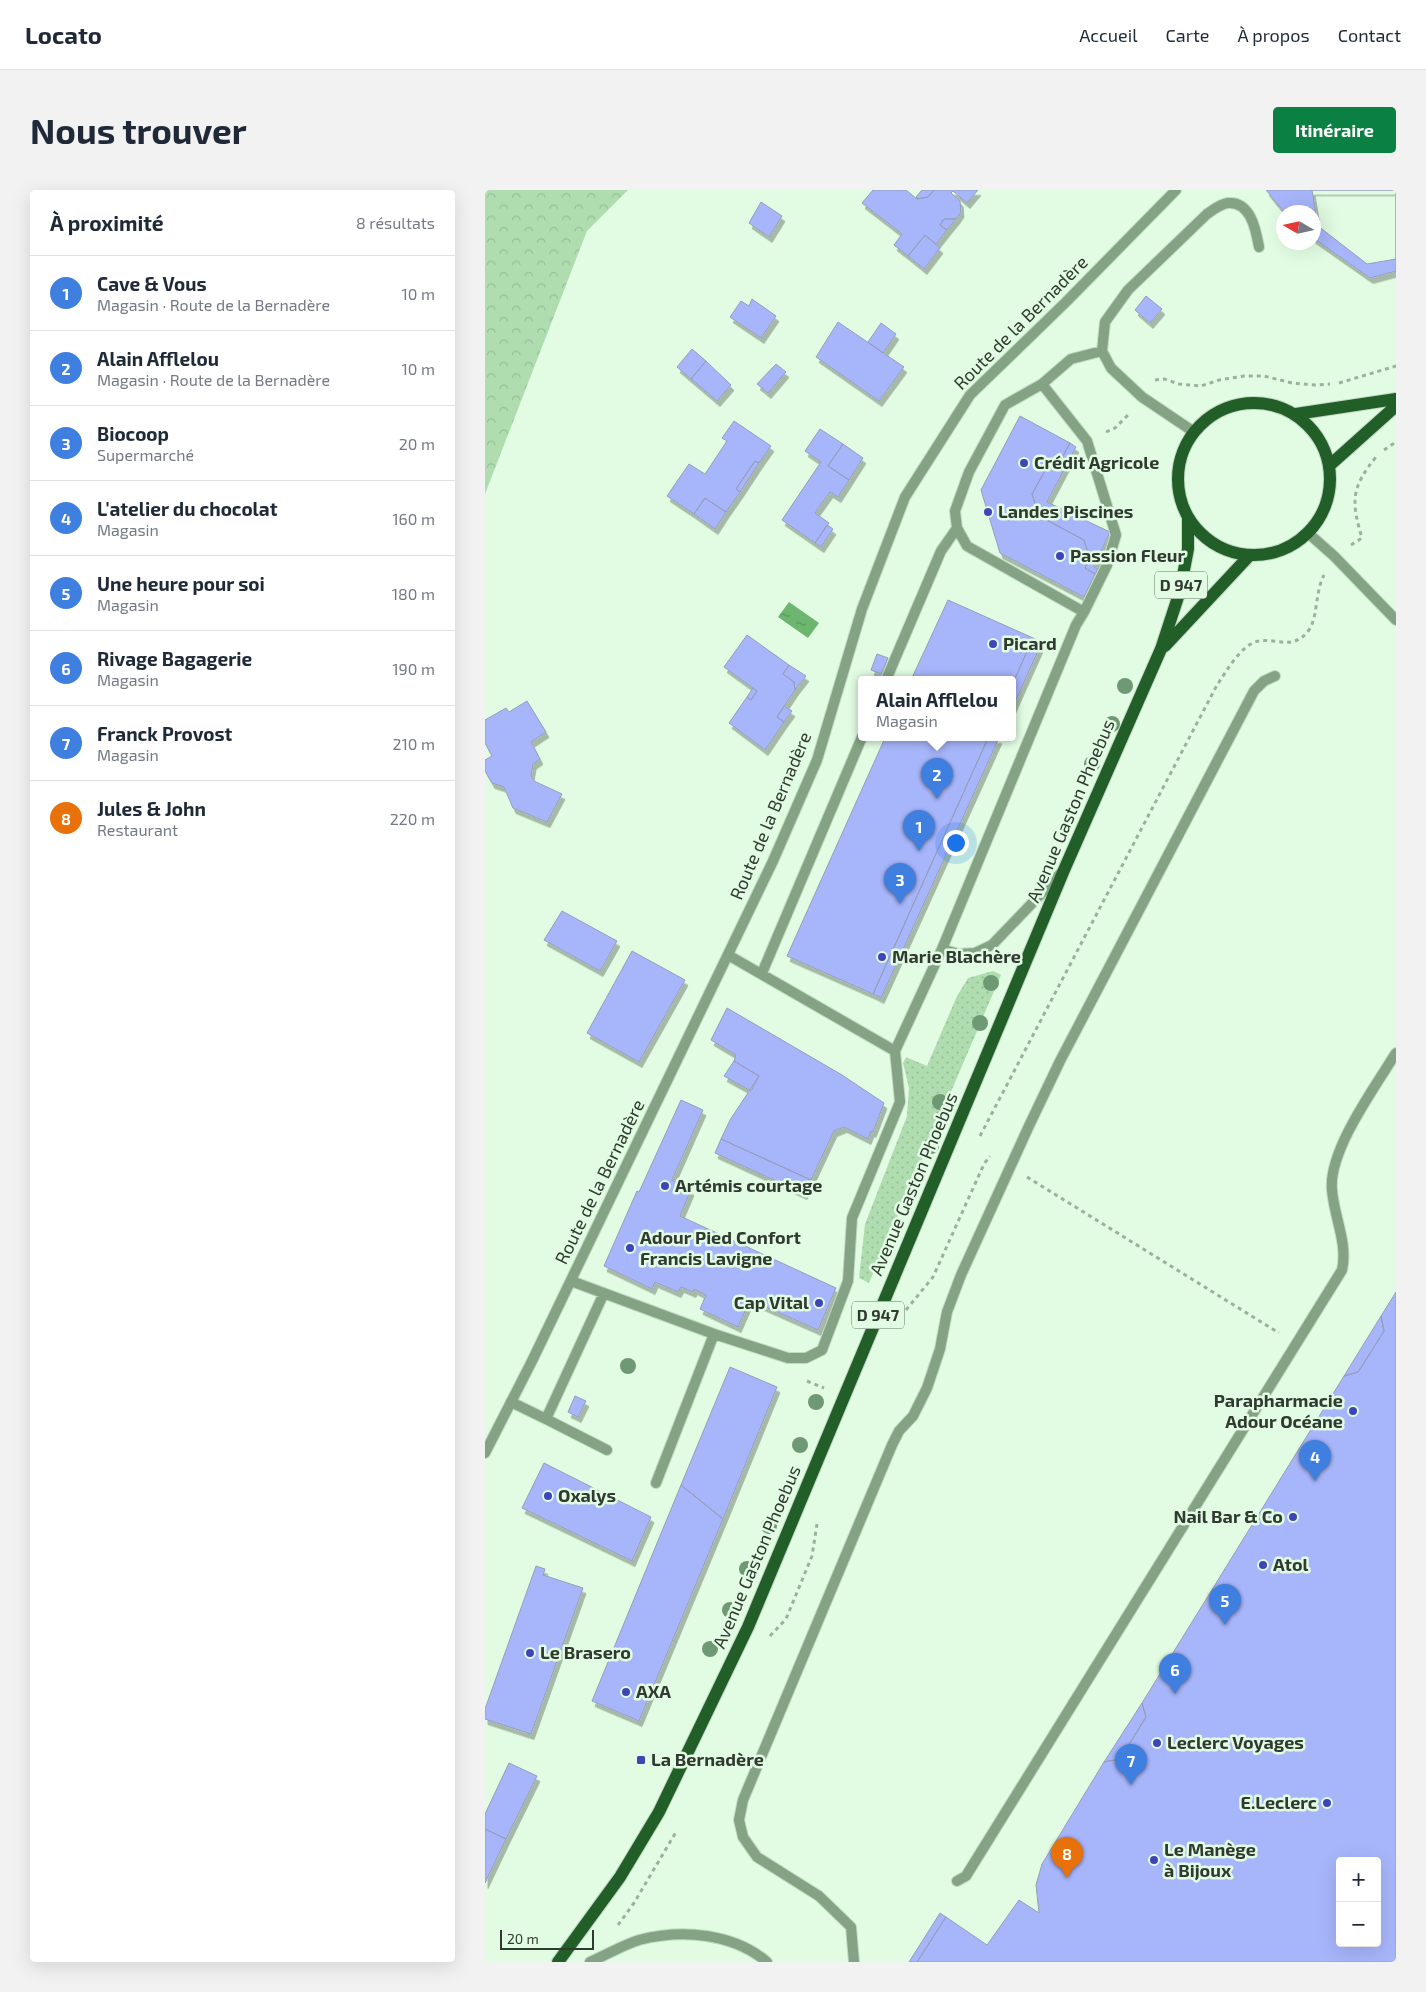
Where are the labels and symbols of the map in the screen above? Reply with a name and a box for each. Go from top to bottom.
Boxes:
north arrow [1276,205,1321,250]
street label: Route de la Bernadère [949,251,1092,394]
place label: Crédit Agricole [1034,451,1159,473]
marker: Crédit Agricole [1018,457,1030,469]
place label: Landes Piscines [998,500,1133,522]
marker: Landes Piscines [982,506,994,518]
place label: Passion Fleur [1070,544,1185,566]
marker: Passion Fleur [1054,550,1066,562]
road number: D 947 [1155,572,1207,598]
place label: Picard [1003,632,1057,654]
marker: Picard [987,638,999,650]
street label: Avenue Gaston Phoebus [1021,716,1119,906]
street label: Route de la Bernadère [725,728,815,903]
pin: 2 [921,758,953,799]
pin: 1 [903,810,935,851]
your location [943,830,969,856]
pin: 3 [884,863,916,904]
place label: Marie Blachère [892,945,1021,967]
marker: Marie Blachère [876,951,888,963]
street label: Avenue Gaston Phoebus [864,1089,962,1279]
street label: Route de la Bernadère [550,1096,649,1267]
place label: Artémis courtage [675,1174,822,1196]
marker: Artémis courtage [659,1180,671,1192]
place label: Adour Pied Confort Francis Lavigne [640,1226,801,1269]
marker: Adour Pied Confort Francis Lavigne [624,1242,636,1254]
place label: Cap Vital [734,1291,809,1313]
marker: Cap Vital [813,1297,825,1309]
road number: D 947 [852,1302,904,1328]
place label: Parapharmacie Adour Océane [1214,1389,1343,1432]
marker: Parapharmacie Adour Océane [1347,1405,1359,1417]
pin: 4 [1299,1440,1331,1481]
street label: Avenue Gaston Phoebus [707,1462,805,1652]
place label: Oxalys [558,1484,616,1506]
marker: Oxalys [542,1490,554,1502]
place label: Nail Bar & Co [1173,1505,1283,1527]
marker: Nail Bar & Co [1287,1511,1299,1523]
place label: Atol [1273,1553,1309,1575]
marker: Atol [1257,1559,1269,1571]
pin: 5 [1209,1584,1241,1625]
place label: Le Brasero [540,1641,631,1663]
marker: Le Brasero [524,1647,536,1659]
pin: 6 [1159,1653,1191,1694]
place label: AXA [636,1680,671,1702]
marker: AXA [620,1686,632,1698]
place label: Leclerc Voyages [1167,1731,1304,1753]
marker: Leclerc Voyages [1151,1737,1163,1749]
pin: 7 [1115,1744,1147,1785]
place label: La Bernadère [651,1748,764,1770]
marker: La Bernadère [635,1754,647,1766]
place label: E.Leclerc [1241,1791,1317,1813]
marker: E.Leclerc [1321,1797,1333,1809]
pin: 8 [1051,1837,1083,1878]
place label: Le Manège à Bijoux [1164,1838,1256,1881]
marker: Le Manège à Bijoux [1148,1854,1160,1866]
scale bar [500,1927,594,1950]

